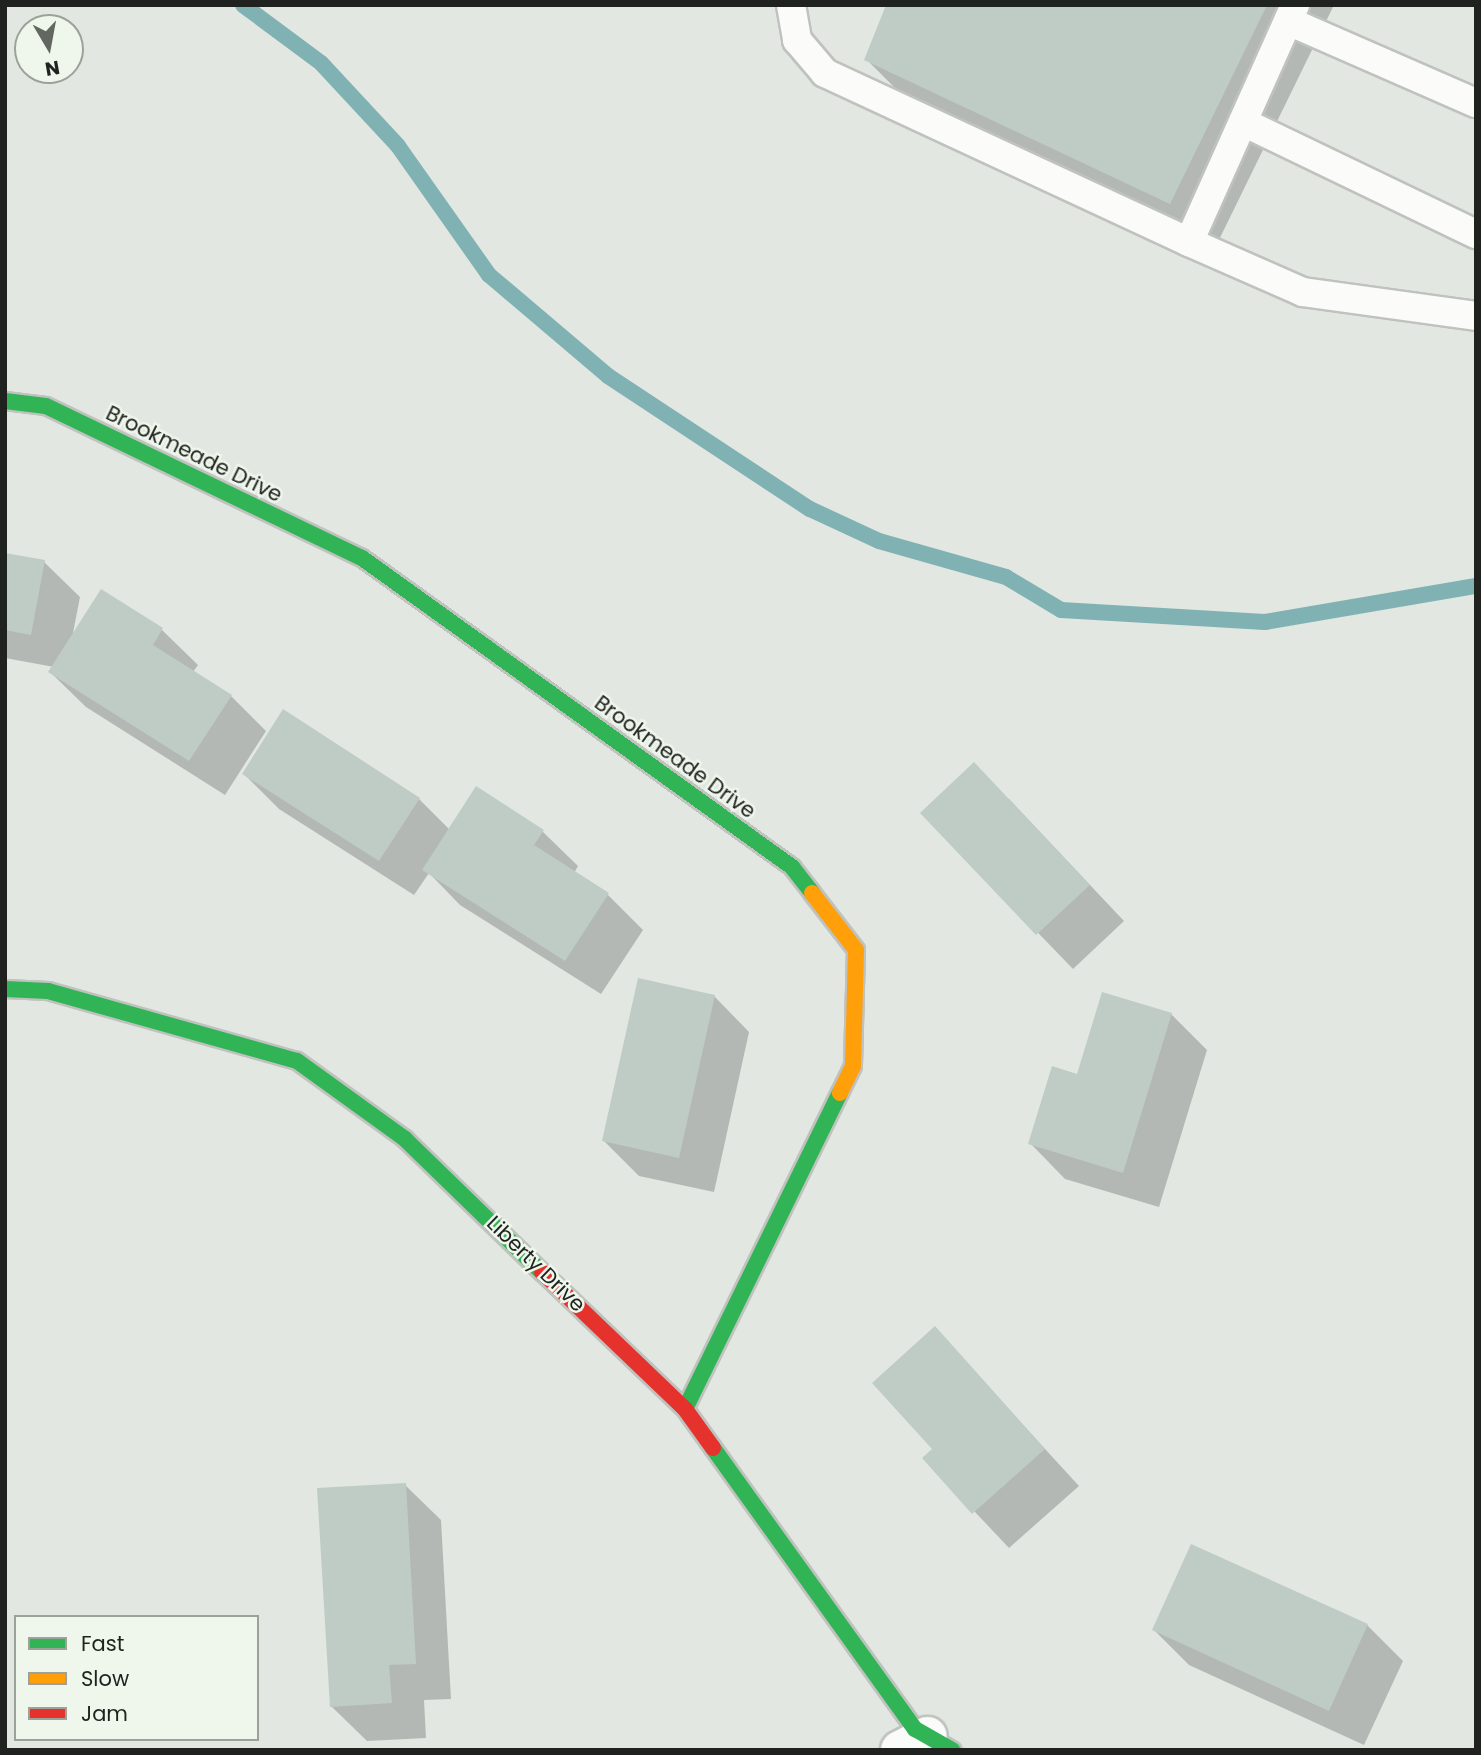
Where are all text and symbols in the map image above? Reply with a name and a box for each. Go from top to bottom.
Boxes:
north arrow [14,14,84,84]
text: N [43,54,62,83]
street label: Brookmeade Drive [102,400,286,508]
street label: Brookmeade Drive [590,690,760,824]
street label: Liberty Drive [482,1211,590,1317]
legend [14,1615,259,1741]
text: Fast [81,1629,124,1658]
text: Slow [81,1664,129,1693]
text: Jam [81,1699,128,1728]

